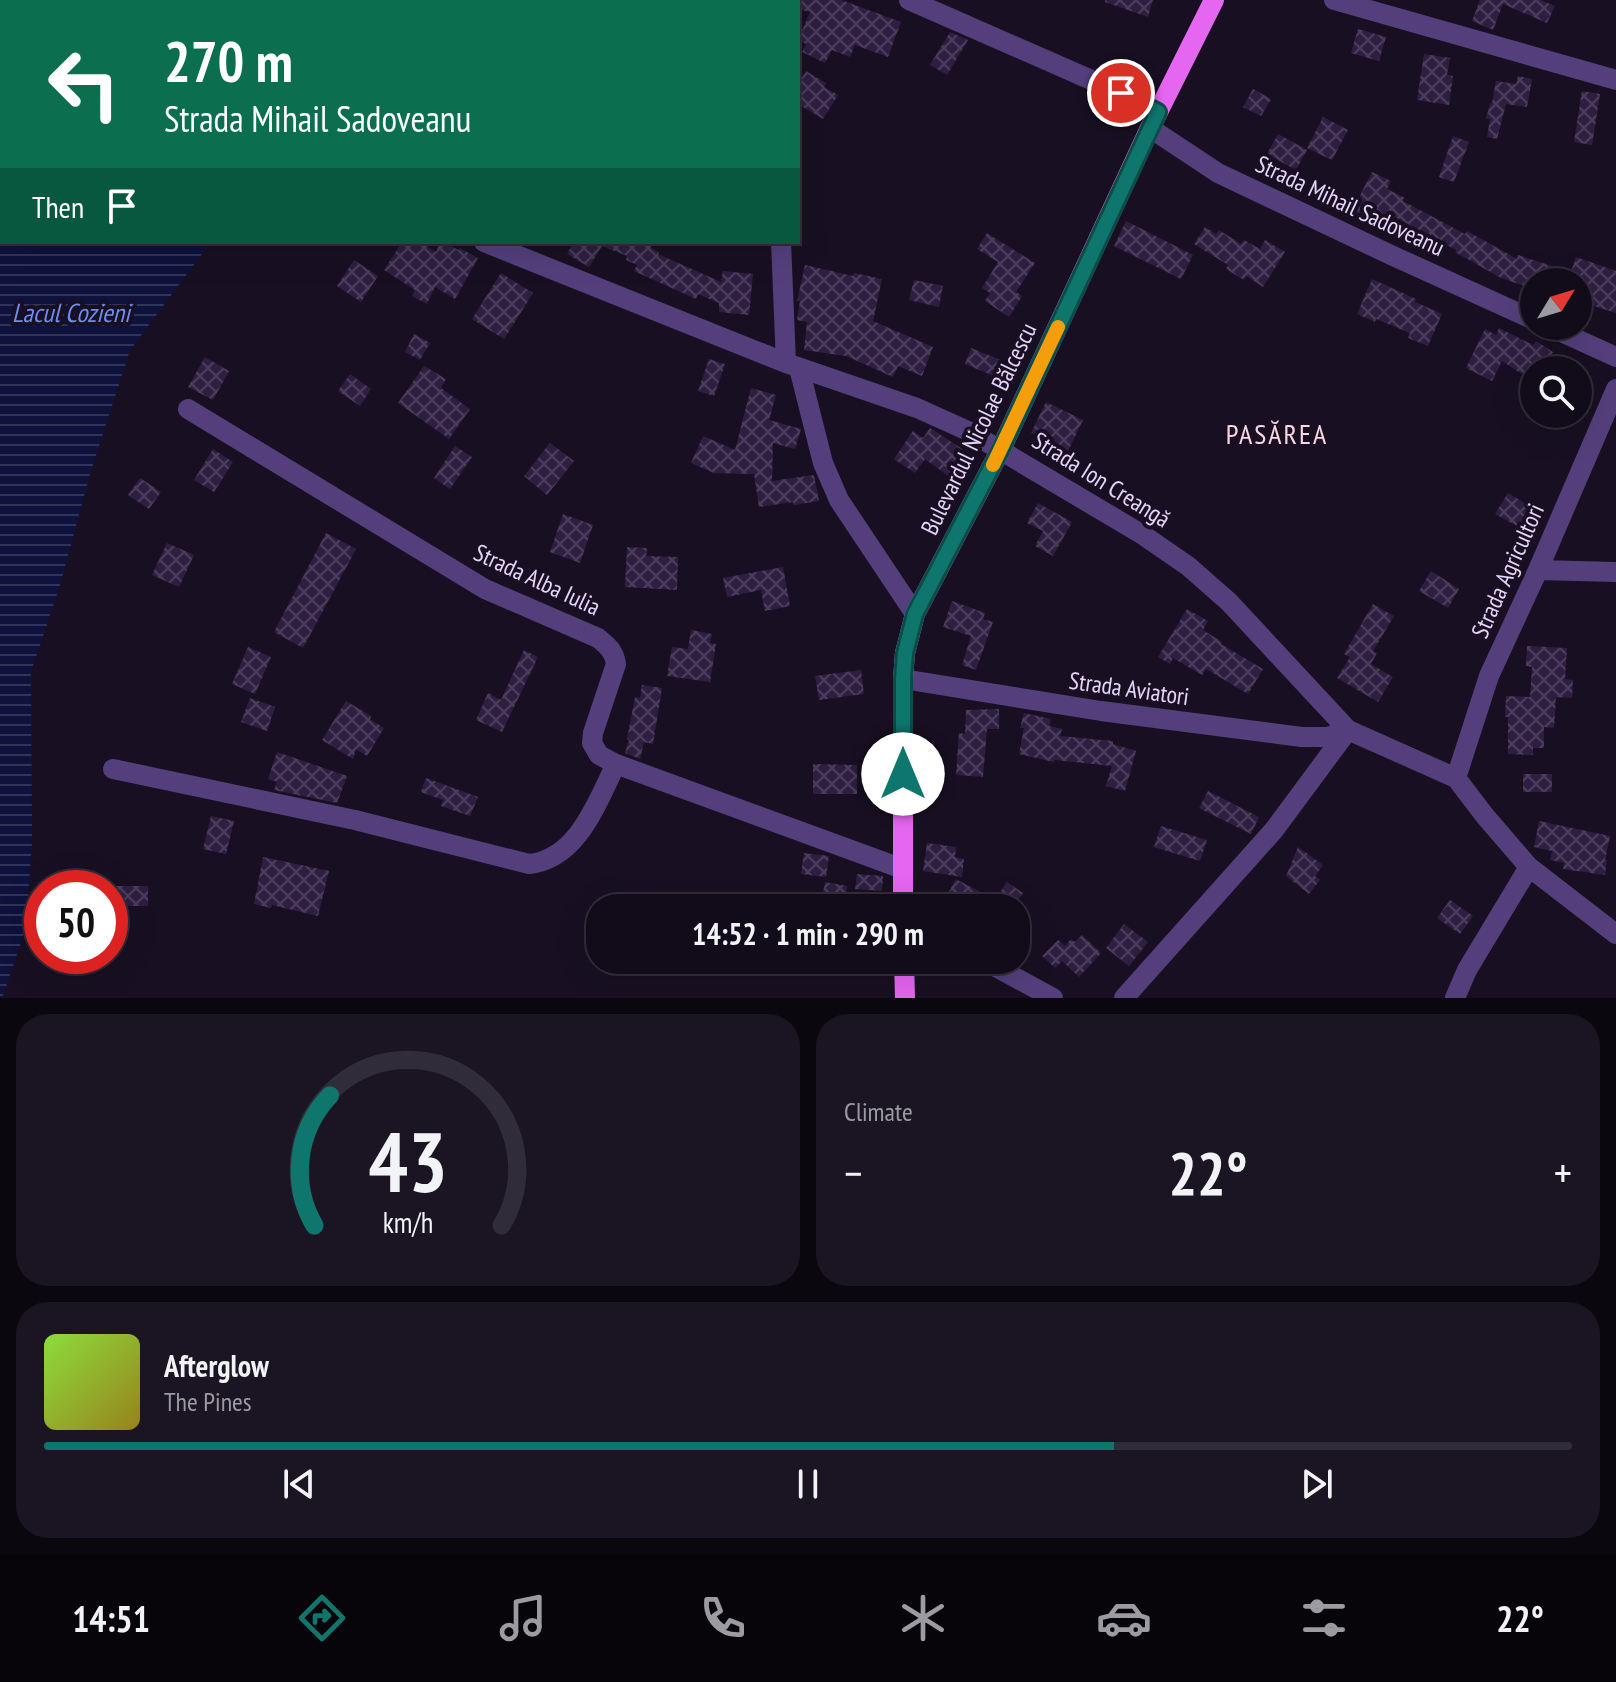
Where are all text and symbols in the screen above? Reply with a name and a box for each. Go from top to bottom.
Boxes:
text: 270 m [164,25,293,97]
icon: left [32,32,136,136]
pin [1087,59,1155,127]
icon: arrive [1099,71,1143,115]
text: Strada Mihail Sadoveanu [164,95,471,142]
street label: Strada Mihail Sadoveanu [1251,148,1450,263]
icon: arrive [100,184,144,228]
text: Then [32,187,84,226]
north arrow [1520,268,1592,340]
map controls [1520,268,1592,428]
water label: Lacul Cozieni [12,296,133,329]
street label: Bulevardul Nicolae Bălcescu [914,318,1043,540]
button: search [1520,356,1592,428]
district label: PASĂREA [1226,415,1328,452]
street label: Strada Ion Creangă [1026,425,1176,534]
street label: Strada Agricultori [1464,499,1551,643]
street label: Strada Alba Iulia [469,537,605,622]
street label: Strada Aviatori [1067,665,1191,712]
position arrow [861,732,945,816]
speed limit sign: 50 [24,870,128,974]
text: 14:52 · 1 min · 290 m [692,914,924,953]
text: Climate [844,1095,913,1128]
text: 43 [368,1107,448,1215]
text: 22° [1168,1134,1248,1212]
text: − [844,1144,862,1201]
text: + [1554,1144,1572,1201]
text: km/h [383,1204,433,1241]
text: Afterglow [164,1346,269,1385]
text: The Pines [164,1385,252,1418]
icon: previous [277,1462,321,1506]
icon: pause [786,1462,830,1506]
icon: next [1295,1462,1339,1506]
icon: directions [294,1590,350,1646]
icon: music [495,1590,551,1646]
icon: phone [695,1590,751,1646]
icon: climate [895,1590,951,1646]
icon: car [1096,1590,1152,1646]
icon: filters [1296,1590,1352,1646]
text: 14:51 [72,1595,150,1642]
text: 22° [1496,1595,1544,1642]

